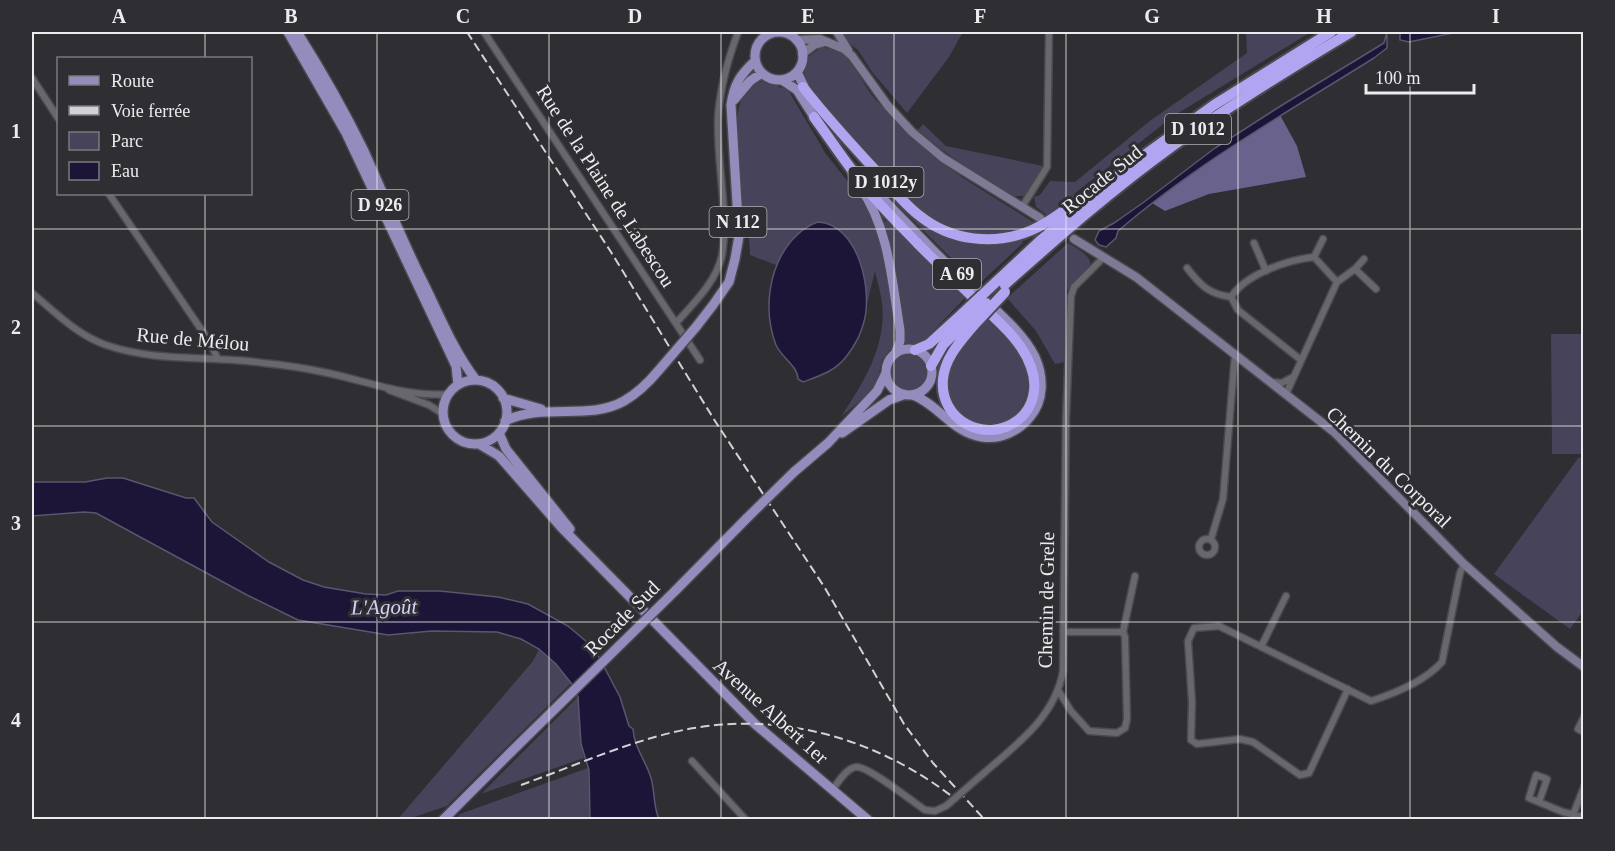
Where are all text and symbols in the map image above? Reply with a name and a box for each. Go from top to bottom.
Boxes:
text: A [112,5,127,27]
text: B [284,5,298,27]
text: C [456,5,470,27]
text: D [628,5,642,27]
text: E [801,5,815,27]
text: F [974,5,986,27]
text: G [1144,5,1160,27]
text: H [1316,5,1332,27]
text: I [1492,5,1500,27]
legend [57,57,252,195]
scale bar [1366,57,1474,95]
text: 100 m [1375,68,1421,88]
text: Route [111,71,154,91]
street label: Rue de la Plaine de Labescou [532,81,680,291]
text: Voie ferrée [111,101,190,121]
road number: D 1012 [1165,114,1231,144]
text: 1 [11,120,21,142]
text: Parc [111,131,143,151]
street label: Rocade Sud [1058,140,1146,218]
text: Eau [111,161,139,181]
road number: D 1012y [848,167,924,197]
road number: D 926 [352,190,409,220]
road number: N 112 [710,207,766,237]
road number: A 69 [933,259,981,289]
text: 2 [11,316,21,338]
street label: Rue de Mélou [136,323,250,355]
street label: Chemin du Corporal [1322,402,1456,533]
text: 3 [11,512,21,534]
street label: Chemin de Grele [1034,531,1058,668]
street label: Rocade Sud [580,576,664,660]
water label: L'Agoût [350,594,419,620]
street label: Avenue Albert 1er [709,654,833,768]
text: 4 [11,709,21,731]

